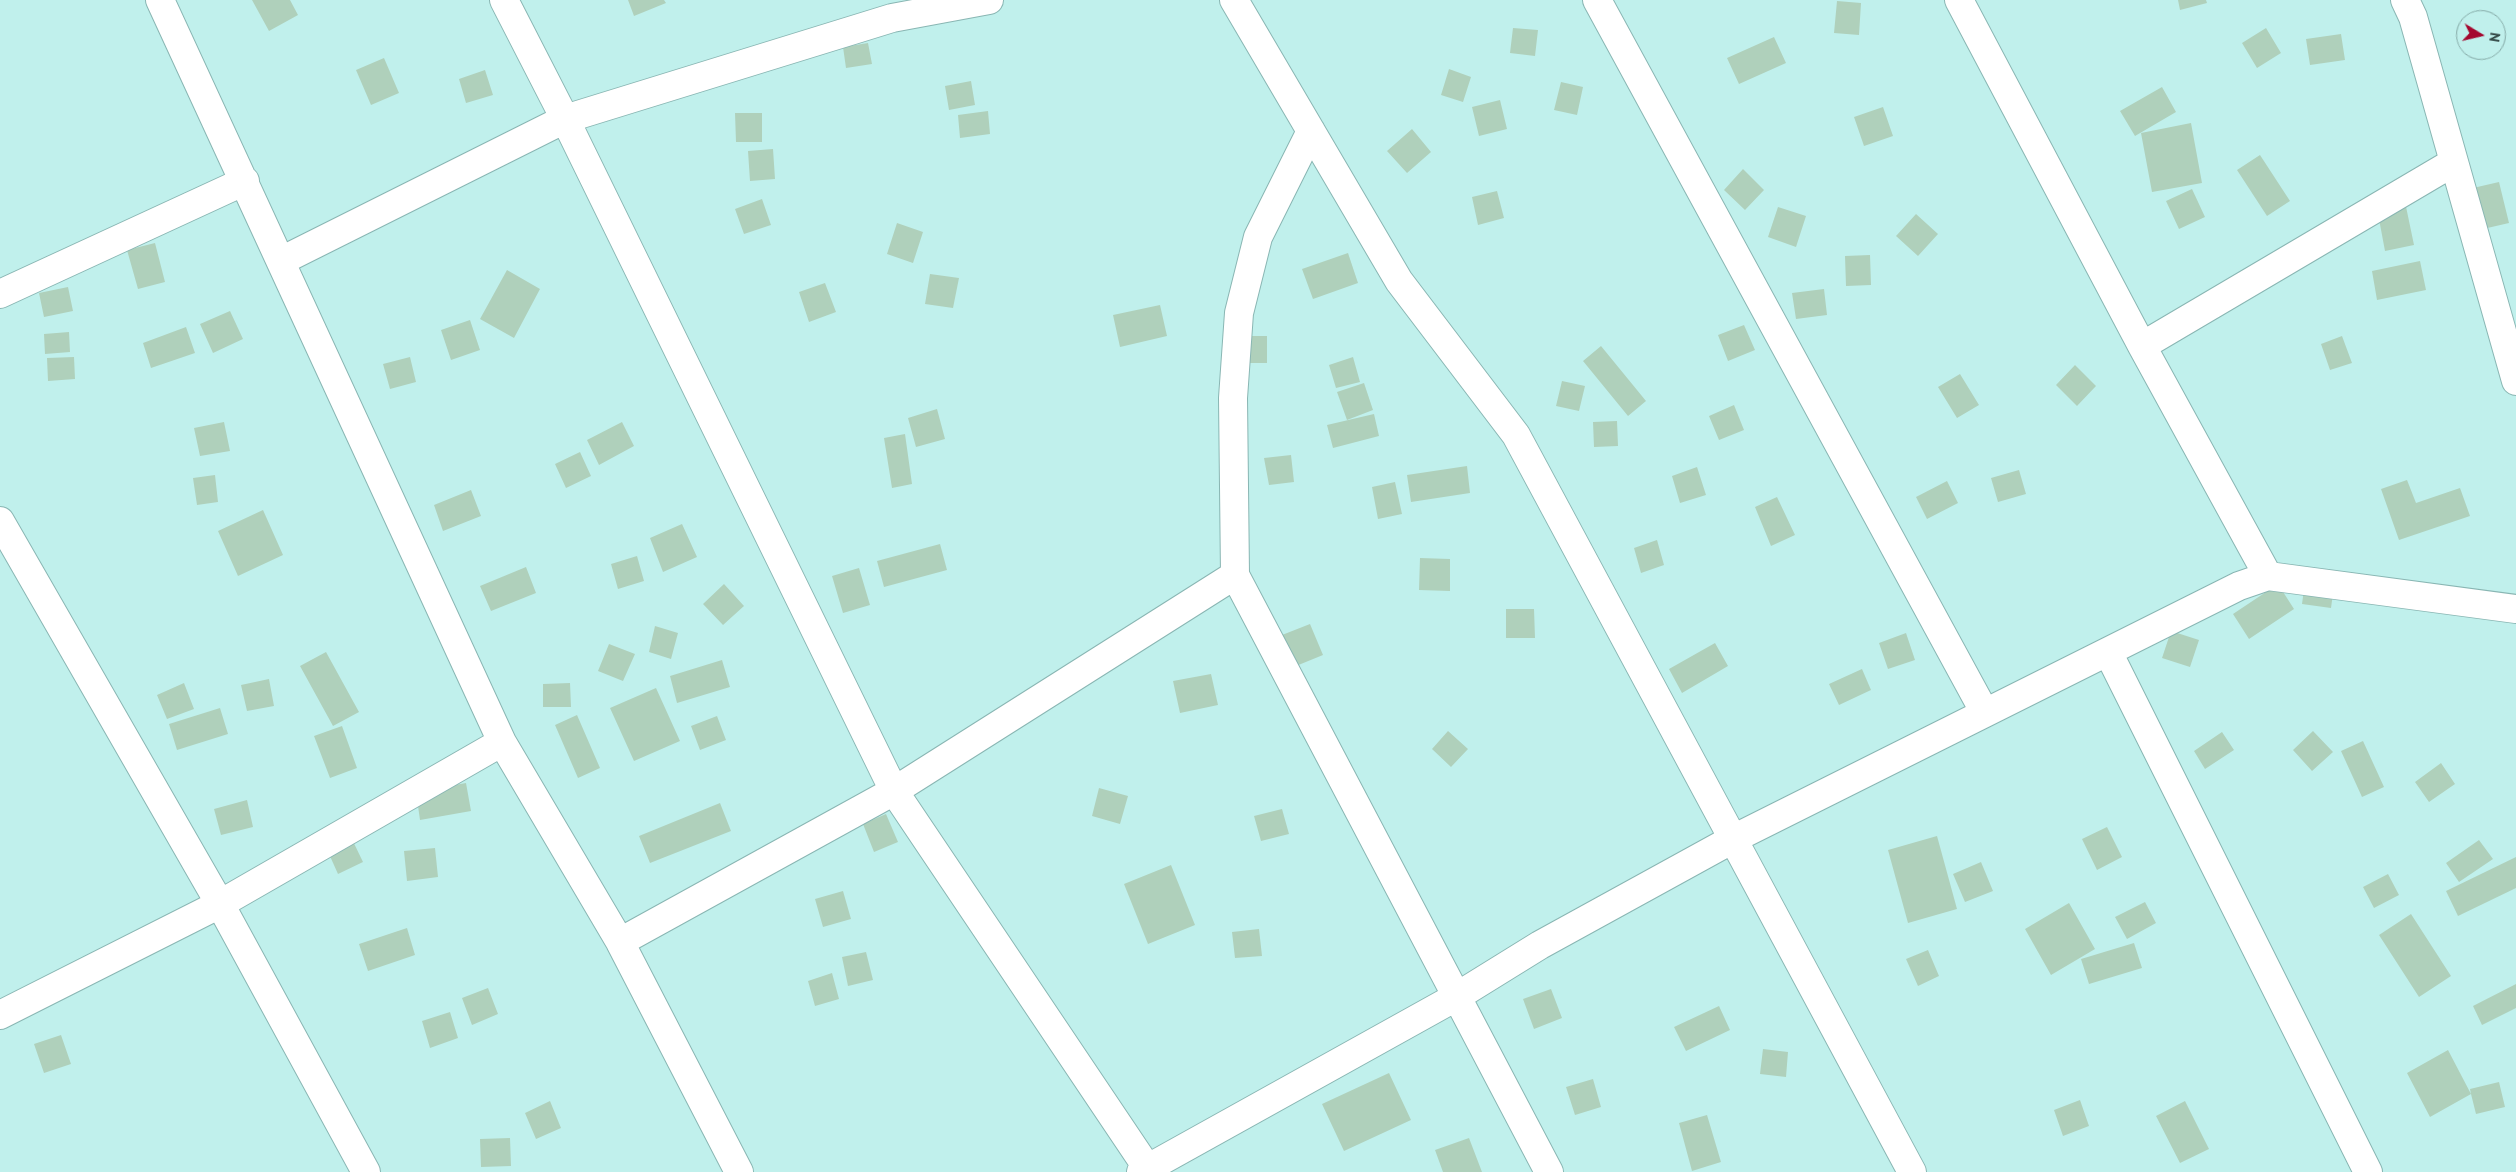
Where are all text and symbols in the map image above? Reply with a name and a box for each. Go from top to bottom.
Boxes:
north arrow [2456,10,2506,60]
text: N [2485,31,2504,43]

